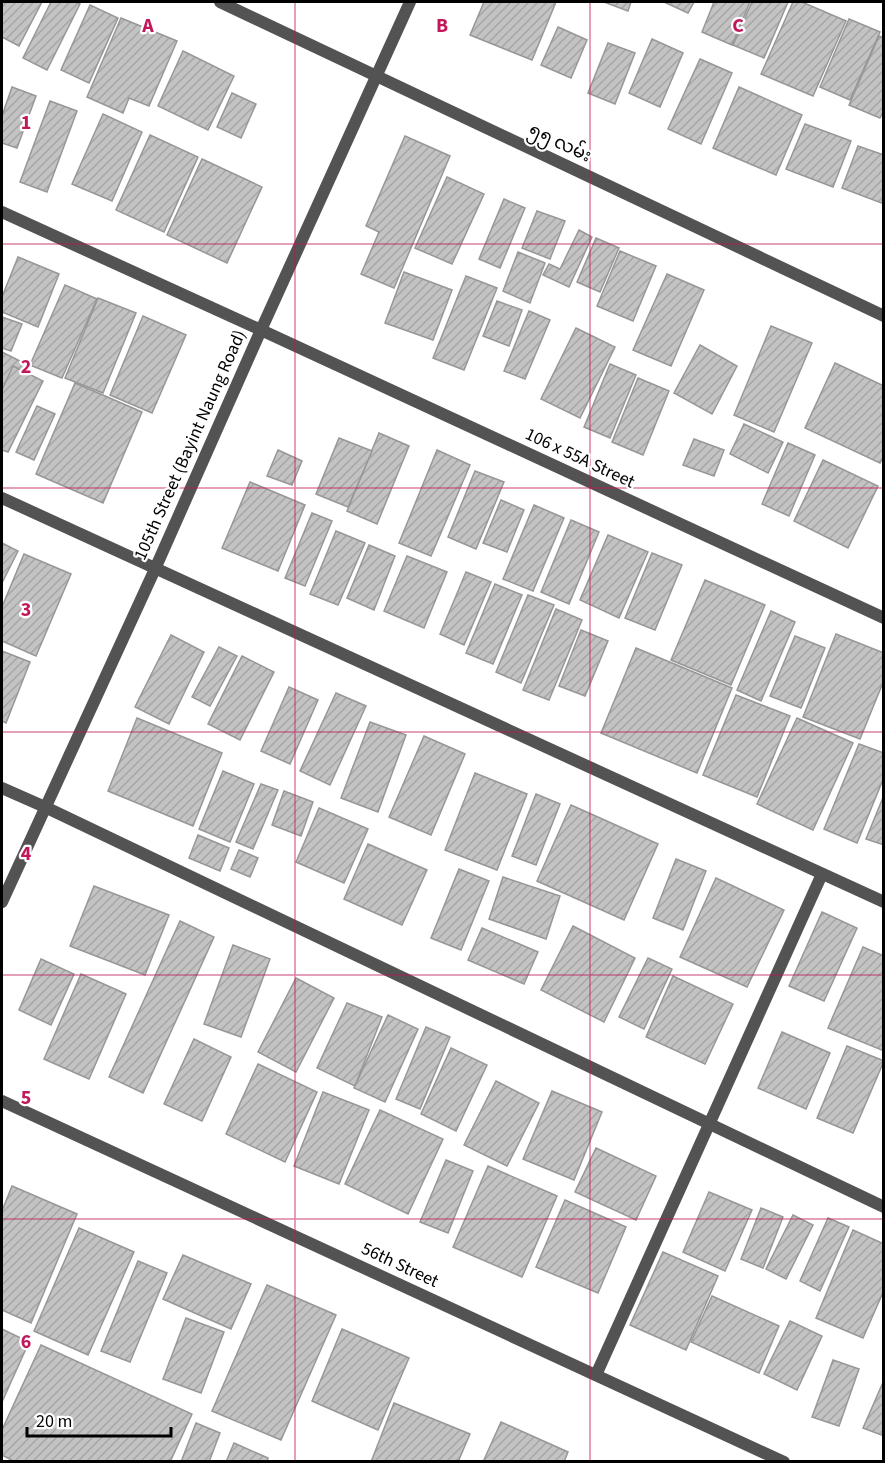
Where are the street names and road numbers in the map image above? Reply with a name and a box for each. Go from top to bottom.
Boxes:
street label: ၅၅ လမ်း [524,117,596,170]
street label: 105th Street (Bayint Naung Road) [128,326,252,564]
street label: 106 x 55A Street [521,422,639,494]
street label: 56th Street [357,1236,443,1294]

